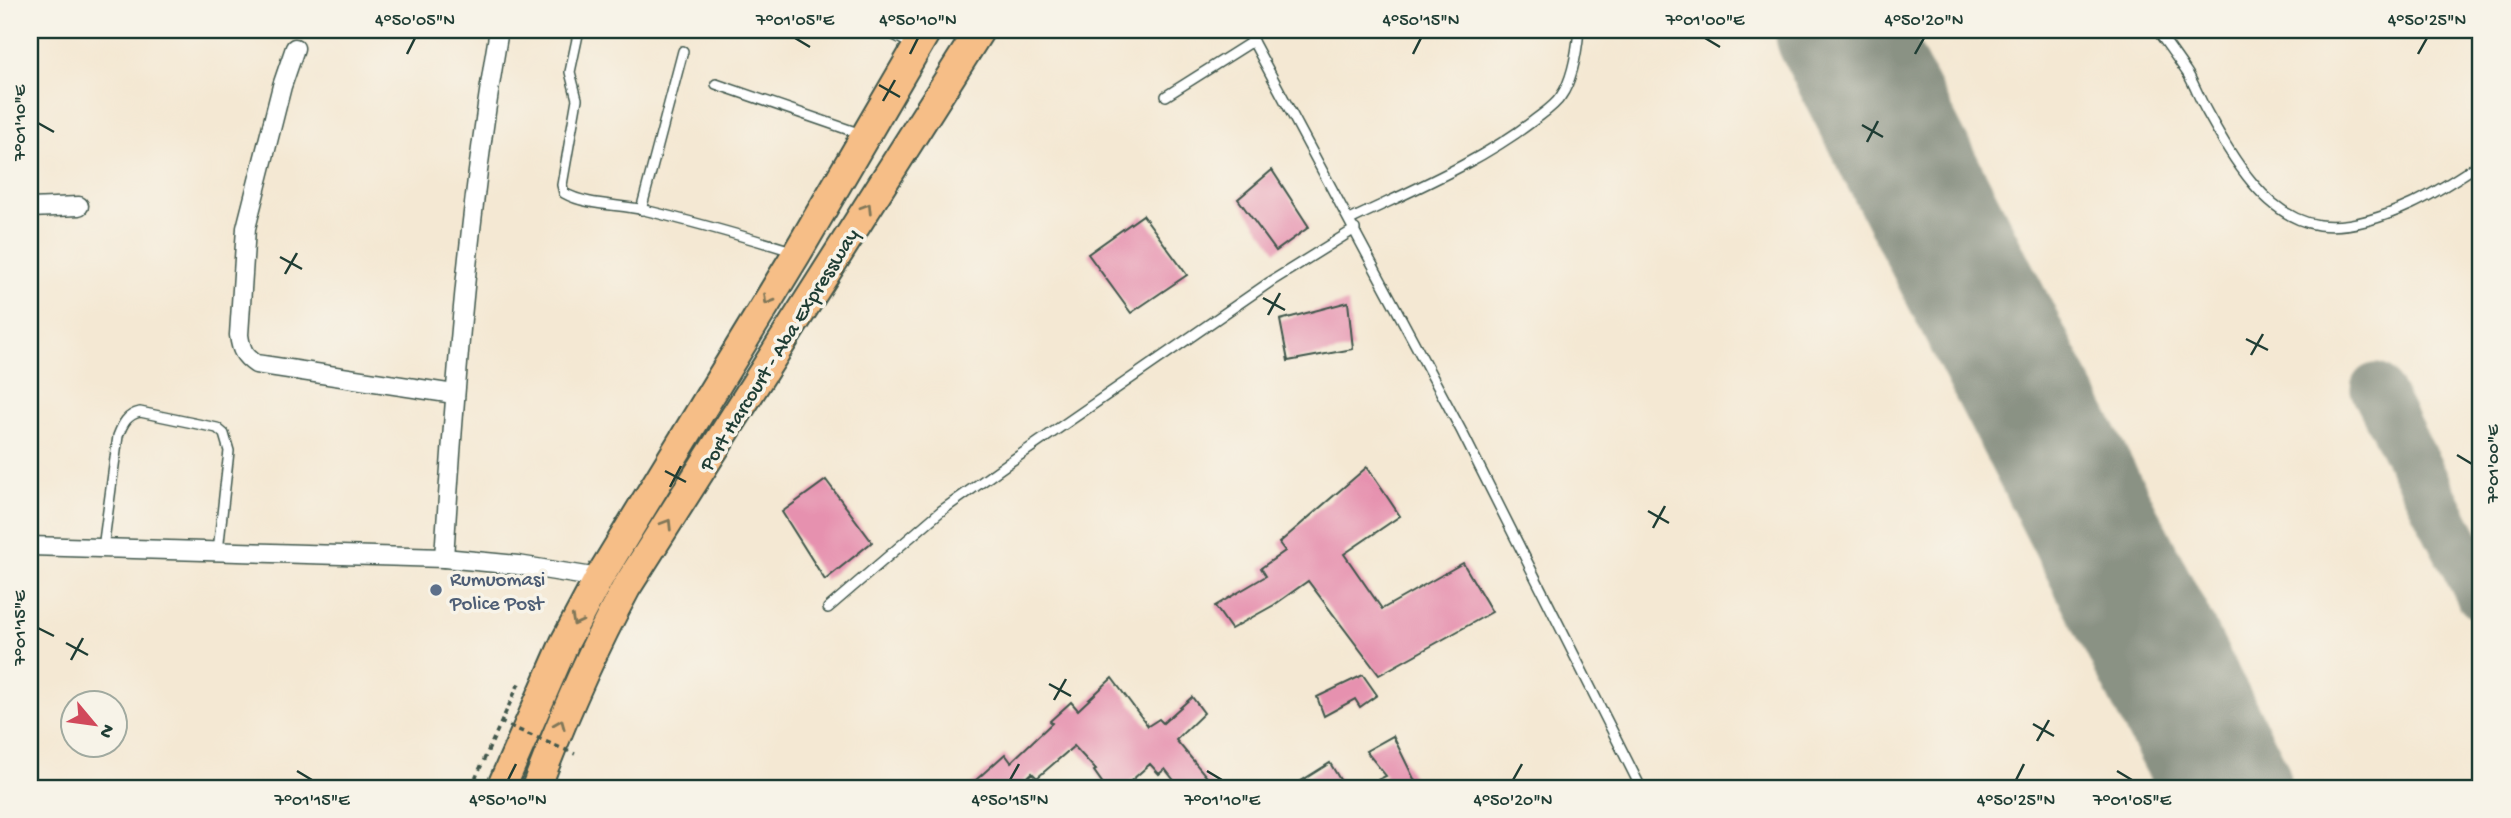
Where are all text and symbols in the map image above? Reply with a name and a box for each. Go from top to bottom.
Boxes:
text: 4°50'05"N [375,11,455,32]
text: 7°01'05"E [755,11,835,32]
text: 4°50'10"N [879,11,957,32]
text: 4°50'15"N [1383,11,1459,32]
text: 7°01'00"E [1665,11,1745,32]
text: 4°50'20"N [1884,11,1964,32]
text: 4°50'25"N [2388,11,2466,32]
text: 7°01'10"E [11,84,32,162]
one-way arrow [859,202,872,215]
street label: Port Harcourt - Aba Expressway [695,225,866,478]
one-way arrow [764,292,777,305]
text: 7°01'00"E [2484,424,2505,504]
one-way arrow [658,519,671,532]
place label: Rumuomasi Police Post [449,569,546,618]
marker: Rumuomasi Police Post [428,582,444,598]
text: 7°01'15"E [11,590,32,666]
one-way arrow [571,614,585,626]
north arrow [60,688,130,758]
one-way arrow [551,719,565,731]
text: N [93,720,119,742]
text: 7°01'15"E [274,791,350,812]
text: 4°50'10"N [469,791,547,812]
text: 4°50'15"N [972,791,1048,812]
text: 7°01'10"E [1183,791,1261,812]
text: 4°50'20"N [1473,791,1553,812]
text: 4°50'25"N [1977,791,2055,812]
text: 7°01'05"E [2092,791,2172,812]

